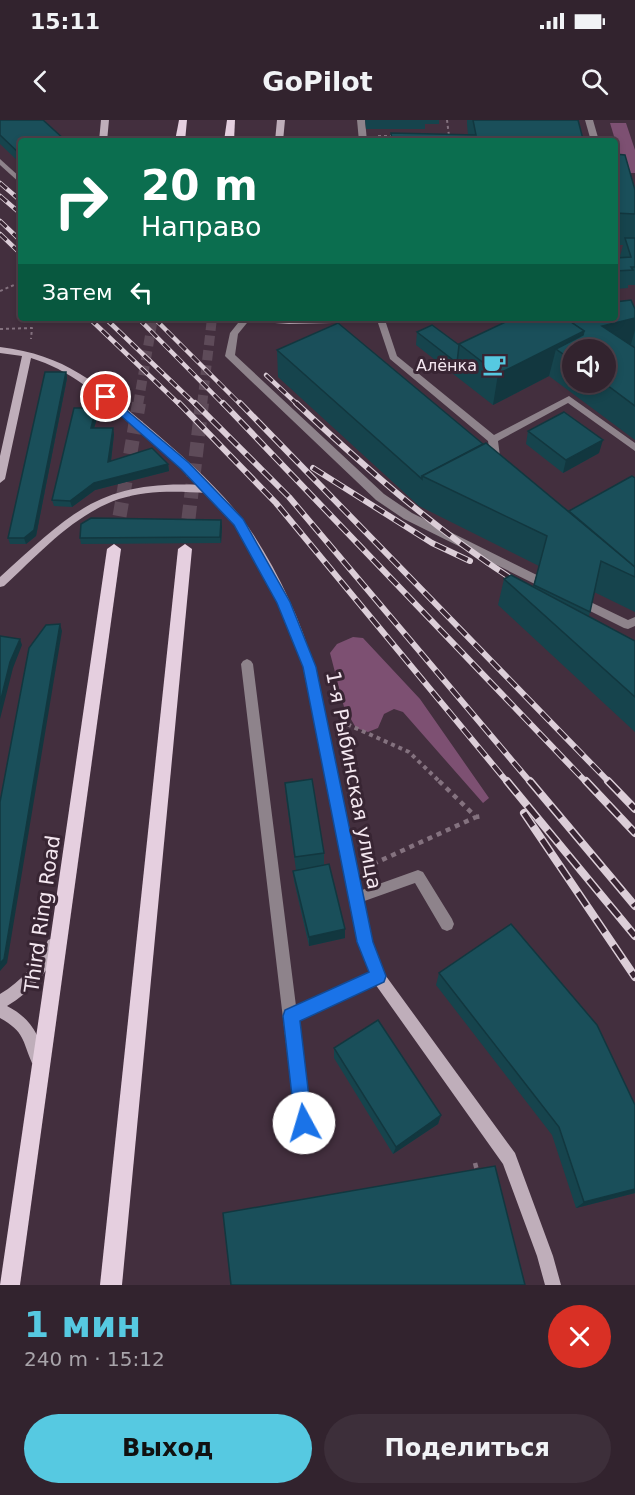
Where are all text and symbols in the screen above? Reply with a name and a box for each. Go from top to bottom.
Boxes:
text: 15:11 [30,9,100,34]
icon: back [24,65,57,98]
icon: search [578,65,611,98]
text: GoPilot [262,66,373,97]
text: 20 m [141,161,258,210]
icon: right [42,162,120,240]
text: Направо [141,211,262,242]
icon: left [125,276,158,309]
text: Затем [42,280,113,305]
map controls [562,339,616,393]
button: sound [562,339,616,393]
cafe icon: Алёнка [482,352,508,378]
place label: Алёнка [416,356,477,375]
pin [80,371,131,422]
icon: arrive [89,380,122,413]
street label: 1-я Рыбинская улица [321,669,387,891]
street label: Third Ring Road [19,834,65,995]
position arrow [272,1091,336,1155]
text: 1 мин [24,1304,141,1345]
button: close [548,1305,611,1368]
text: 240 m · 15:12 [24,1347,165,1371]
button: Выход [24,1414,312,1483]
button: Поделиться [324,1414,611,1483]

